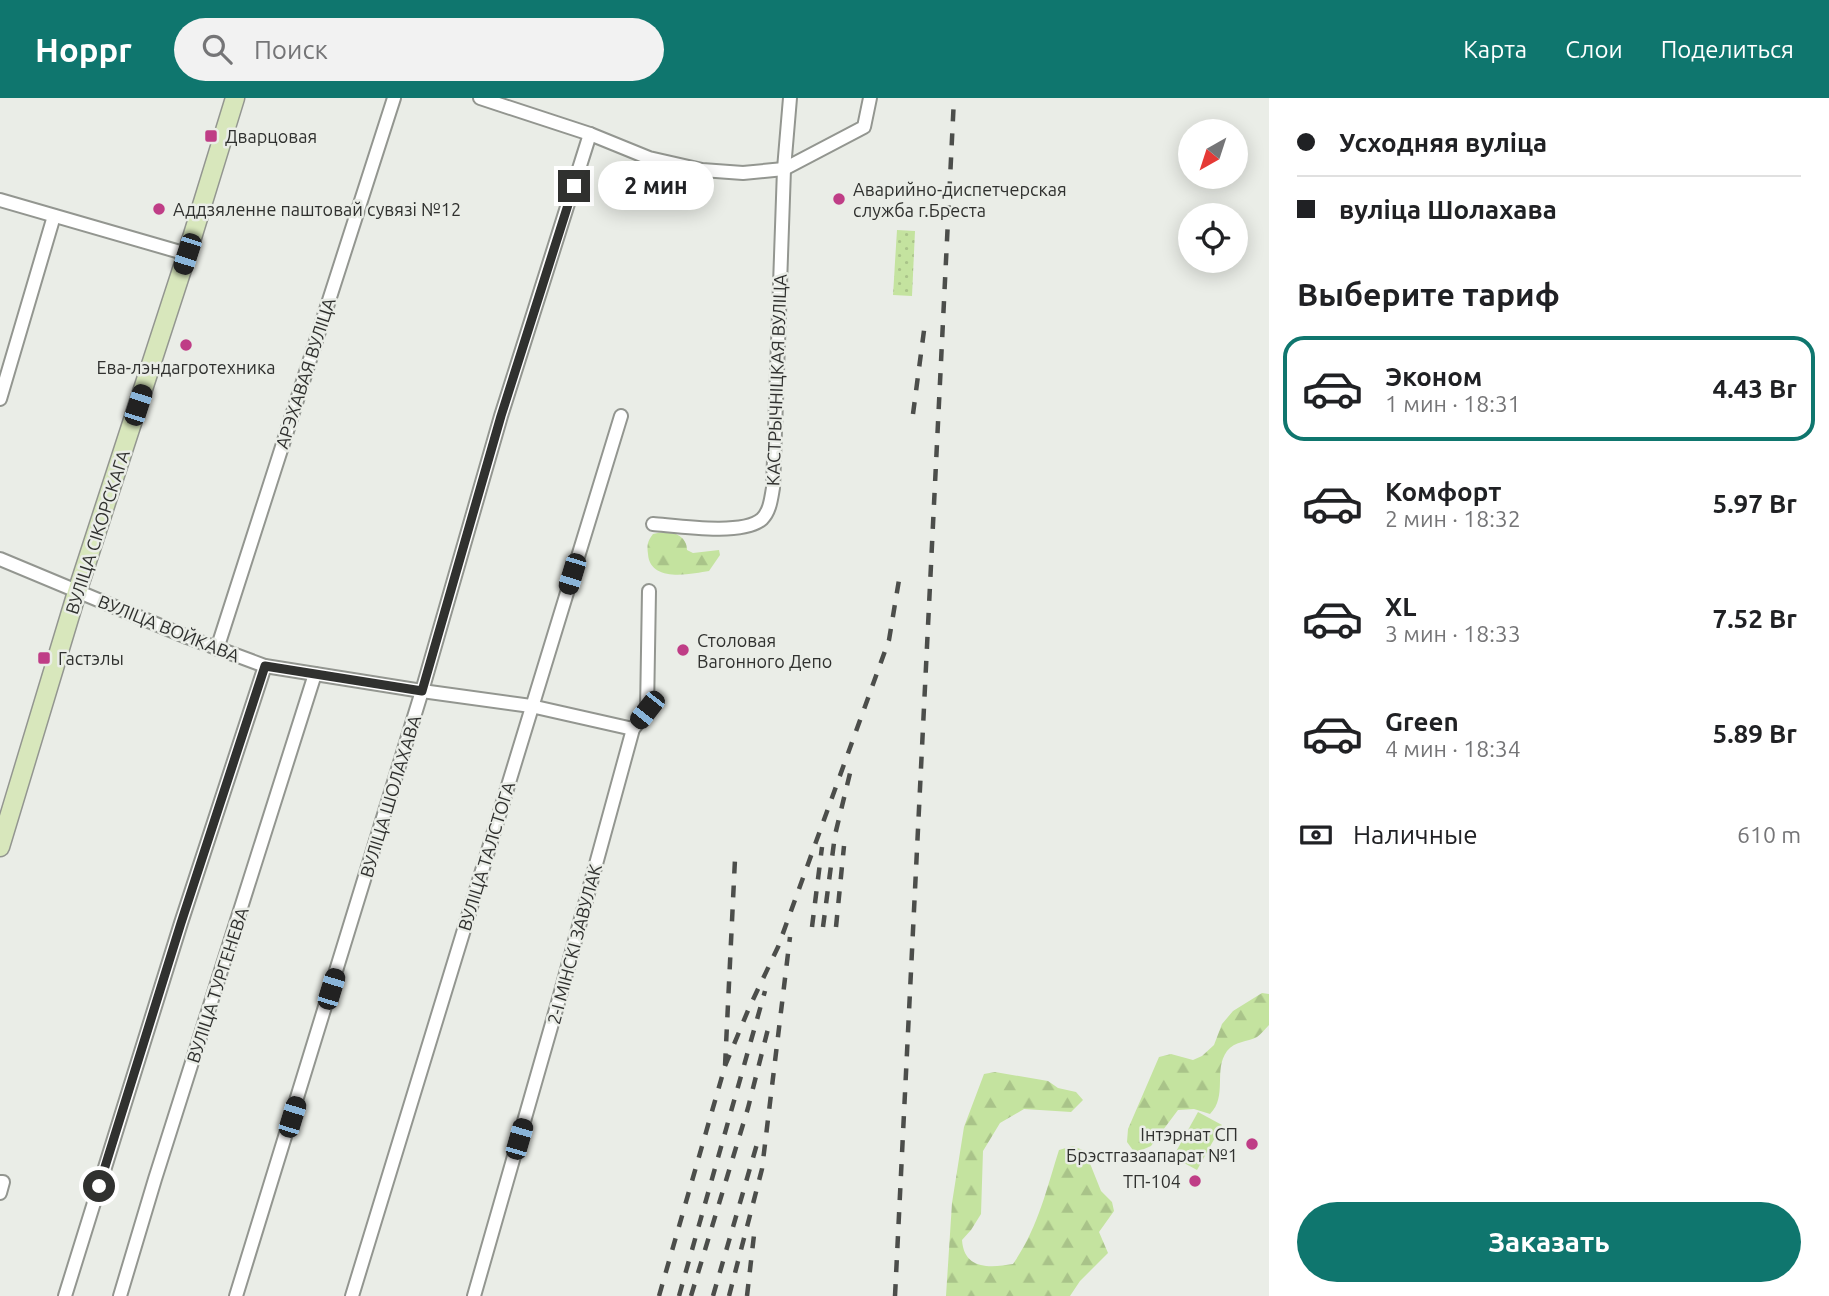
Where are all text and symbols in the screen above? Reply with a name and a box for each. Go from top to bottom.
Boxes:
search box [174,18,664,81]
icon: search [198,30,236,68]
text: Hoppr [35,31,132,68]
text: Поиск [254,35,328,64]
text: Карта [1463,36,1527,63]
text: Слои [1565,36,1623,63]
text: Поделиться [1661,36,1794,63]
north arrow [1178,119,1248,189]
map controls [1178,119,1248,273]
place label: Дварцовая [225,126,317,146]
marker: Дварцовая [203,128,219,144]
text: Усходняя вуліца [1339,128,1547,157]
callout: 2 мин [598,162,714,210]
route end [558,170,590,202]
text: 2 мин [624,173,688,198]
place label: Аварийно-диспетчерская служба г.Бреста [853,179,1067,220]
marker: Аварийно-диспетчерская служба г.Бреста [831,191,847,207]
text: вуліца Шолахава [1339,195,1557,224]
place label: Аддзяленне паштовай сувязі №12 [173,199,461,219]
marker: Аддзяленне паштовай сувязі №12 [151,201,167,217]
button: locate [1178,203,1248,273]
car [171,231,204,277]
street label: КАСТРЫЧНІЦКАЯ ВУЛІЦА [762,273,790,486]
text: Выберите тариф [1297,276,1560,312]
street label: АРЭХАВАЯ ВУЛІЦА [271,295,339,451]
marker: Ева-лэндагротехника [178,337,194,353]
place label: Ева-лэндагротехника [96,357,276,377]
icon: car [1301,357,1364,420]
text: Эконом [1385,362,1482,391]
text: 4.43 Br [1713,374,1797,403]
car [122,382,155,428]
text: 1 мин · 18:31 [1385,391,1521,416]
street label: ВУЛІЦА СІКОРСКАГА [61,447,133,617]
icon: car [1301,472,1364,535]
text: Комфорт [1385,477,1501,506]
text: 5.97 Br [1713,489,1797,518]
text: 2 мин · 18:32 [1385,506,1521,531]
car [556,551,589,597]
icon: car [1301,587,1364,650]
street label: ВУЛІЦА ВОЙКАВА [95,590,243,666]
text: XL [1385,592,1416,621]
text: 7.52 Br [1713,604,1797,633]
text: 3 мин · 18:33 [1385,621,1521,646]
place label: Столовая Вагонного Депо [697,630,832,671]
marker: Столовая Вагонного Депо [675,642,691,658]
place label: Гастэлы [58,648,124,668]
marker: Гастэлы [36,650,52,666]
car [626,687,669,733]
icon: car [1301,702,1364,765]
text: Green [1385,707,1459,736]
street label: ВУЛІЦА ШОЛАХАВА [356,712,424,880]
text: 5.89 Br [1713,719,1797,748]
text: 4 мин · 18:34 [1385,736,1521,761]
street label: ВУЛІЦА ТАЛСТОГА [454,779,518,933]
icon: cash [1297,816,1335,854]
text: Наличные [1353,820,1478,849]
text: 610 m [1737,822,1801,847]
street label: 2-І МІНСКІ ЗАВУЛАК [543,862,605,1026]
street label: ВУЛІЦА ТУРГЕНЕВА [182,904,252,1065]
car [315,966,348,1012]
car [276,1094,309,1140]
car [504,1116,535,1162]
place label: Інтэрнат СП Брэстгазаапарат №1 [1066,1124,1238,1165]
marker: Інтэрнат СП Брэстгазаапарат №1 [1244,1136,1260,1152]
route start [83,1170,115,1202]
place label: ТП-104 [1123,1171,1181,1191]
marker: ТП-104 [1187,1173,1203,1189]
button: Заказать [1297,1202,1801,1282]

